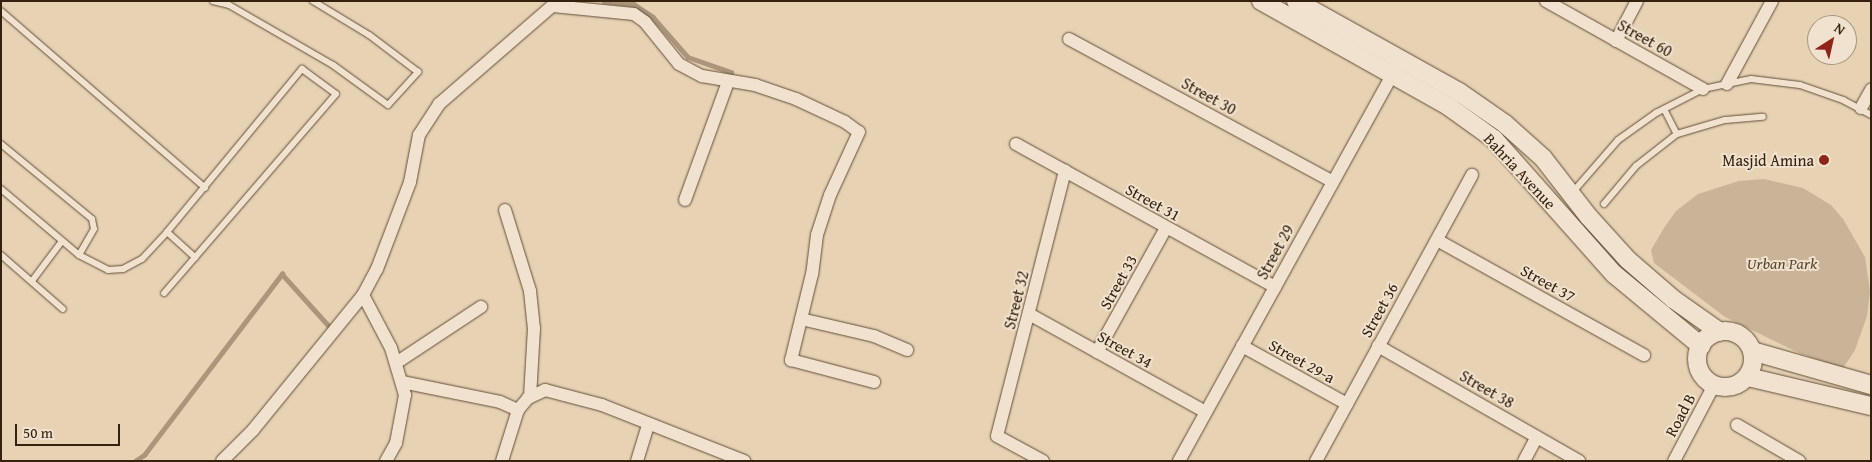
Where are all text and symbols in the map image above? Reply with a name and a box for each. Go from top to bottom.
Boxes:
street label: Street 60 [1614,15,1676,61]
north arrow [1807,15,1857,65]
text: N [1830,18,1850,39]
street label: Street 30 [1178,73,1240,119]
street label: Bahria Avenue [1480,129,1560,213]
place label: Masjid Amina [1722,150,1814,170]
marker: Masjid Amina [1818,154,1830,166]
street label: Street 31 [1122,179,1184,225]
street label: Street 29 [1252,221,1298,283]
street label: Street 33 [1095,251,1141,313]
park label: Urban Park [1747,253,1817,273]
street label: Street 37 [1517,260,1579,306]
street label: Street 32 [999,269,1033,331]
street label: Street 36 [1356,279,1402,341]
street label: Street 34 [1094,326,1156,372]
street label: Street 29-a [1266,335,1338,387]
street label: Street 38 [1456,366,1518,412]
street label: Road B [1661,390,1699,440]
scale bar [18,414,122,446]
text: 50 m [23,422,53,443]

